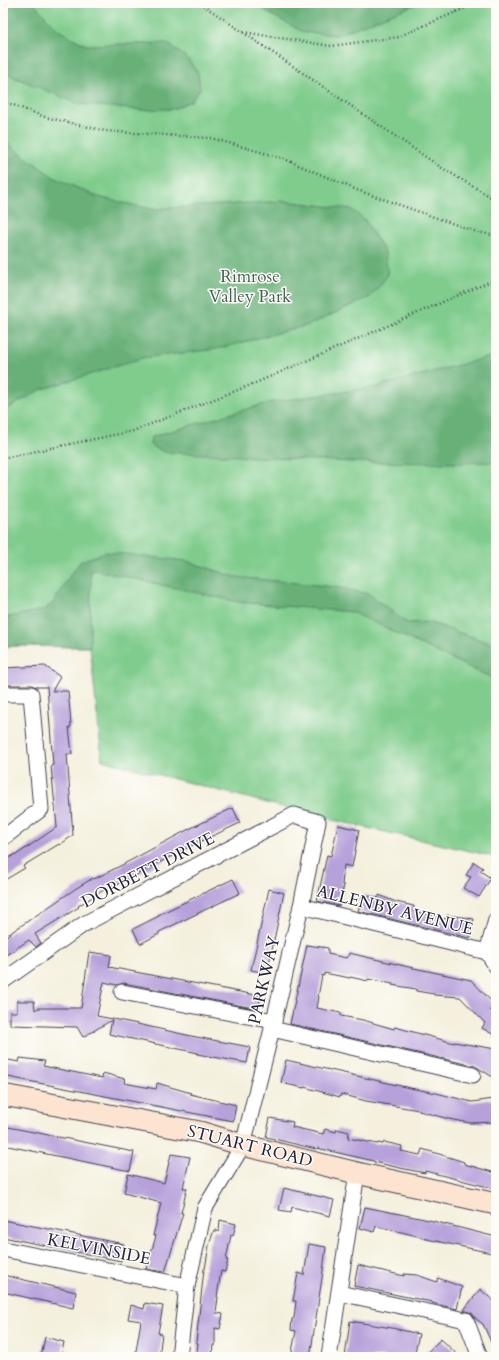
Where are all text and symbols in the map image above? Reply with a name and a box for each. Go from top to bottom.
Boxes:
park label: Rimrose Valley Park [209,265,292,308]
street label: DORBETT DRIVE [78,827,218,913]
street label: ALLENBY AVENUE [314,879,476,941]
street label: PARKWAY [243,933,285,1026]
street label: STUART ROAD [185,1119,315,1173]
street label: KELVINSIDE [45,1228,153,1270]

